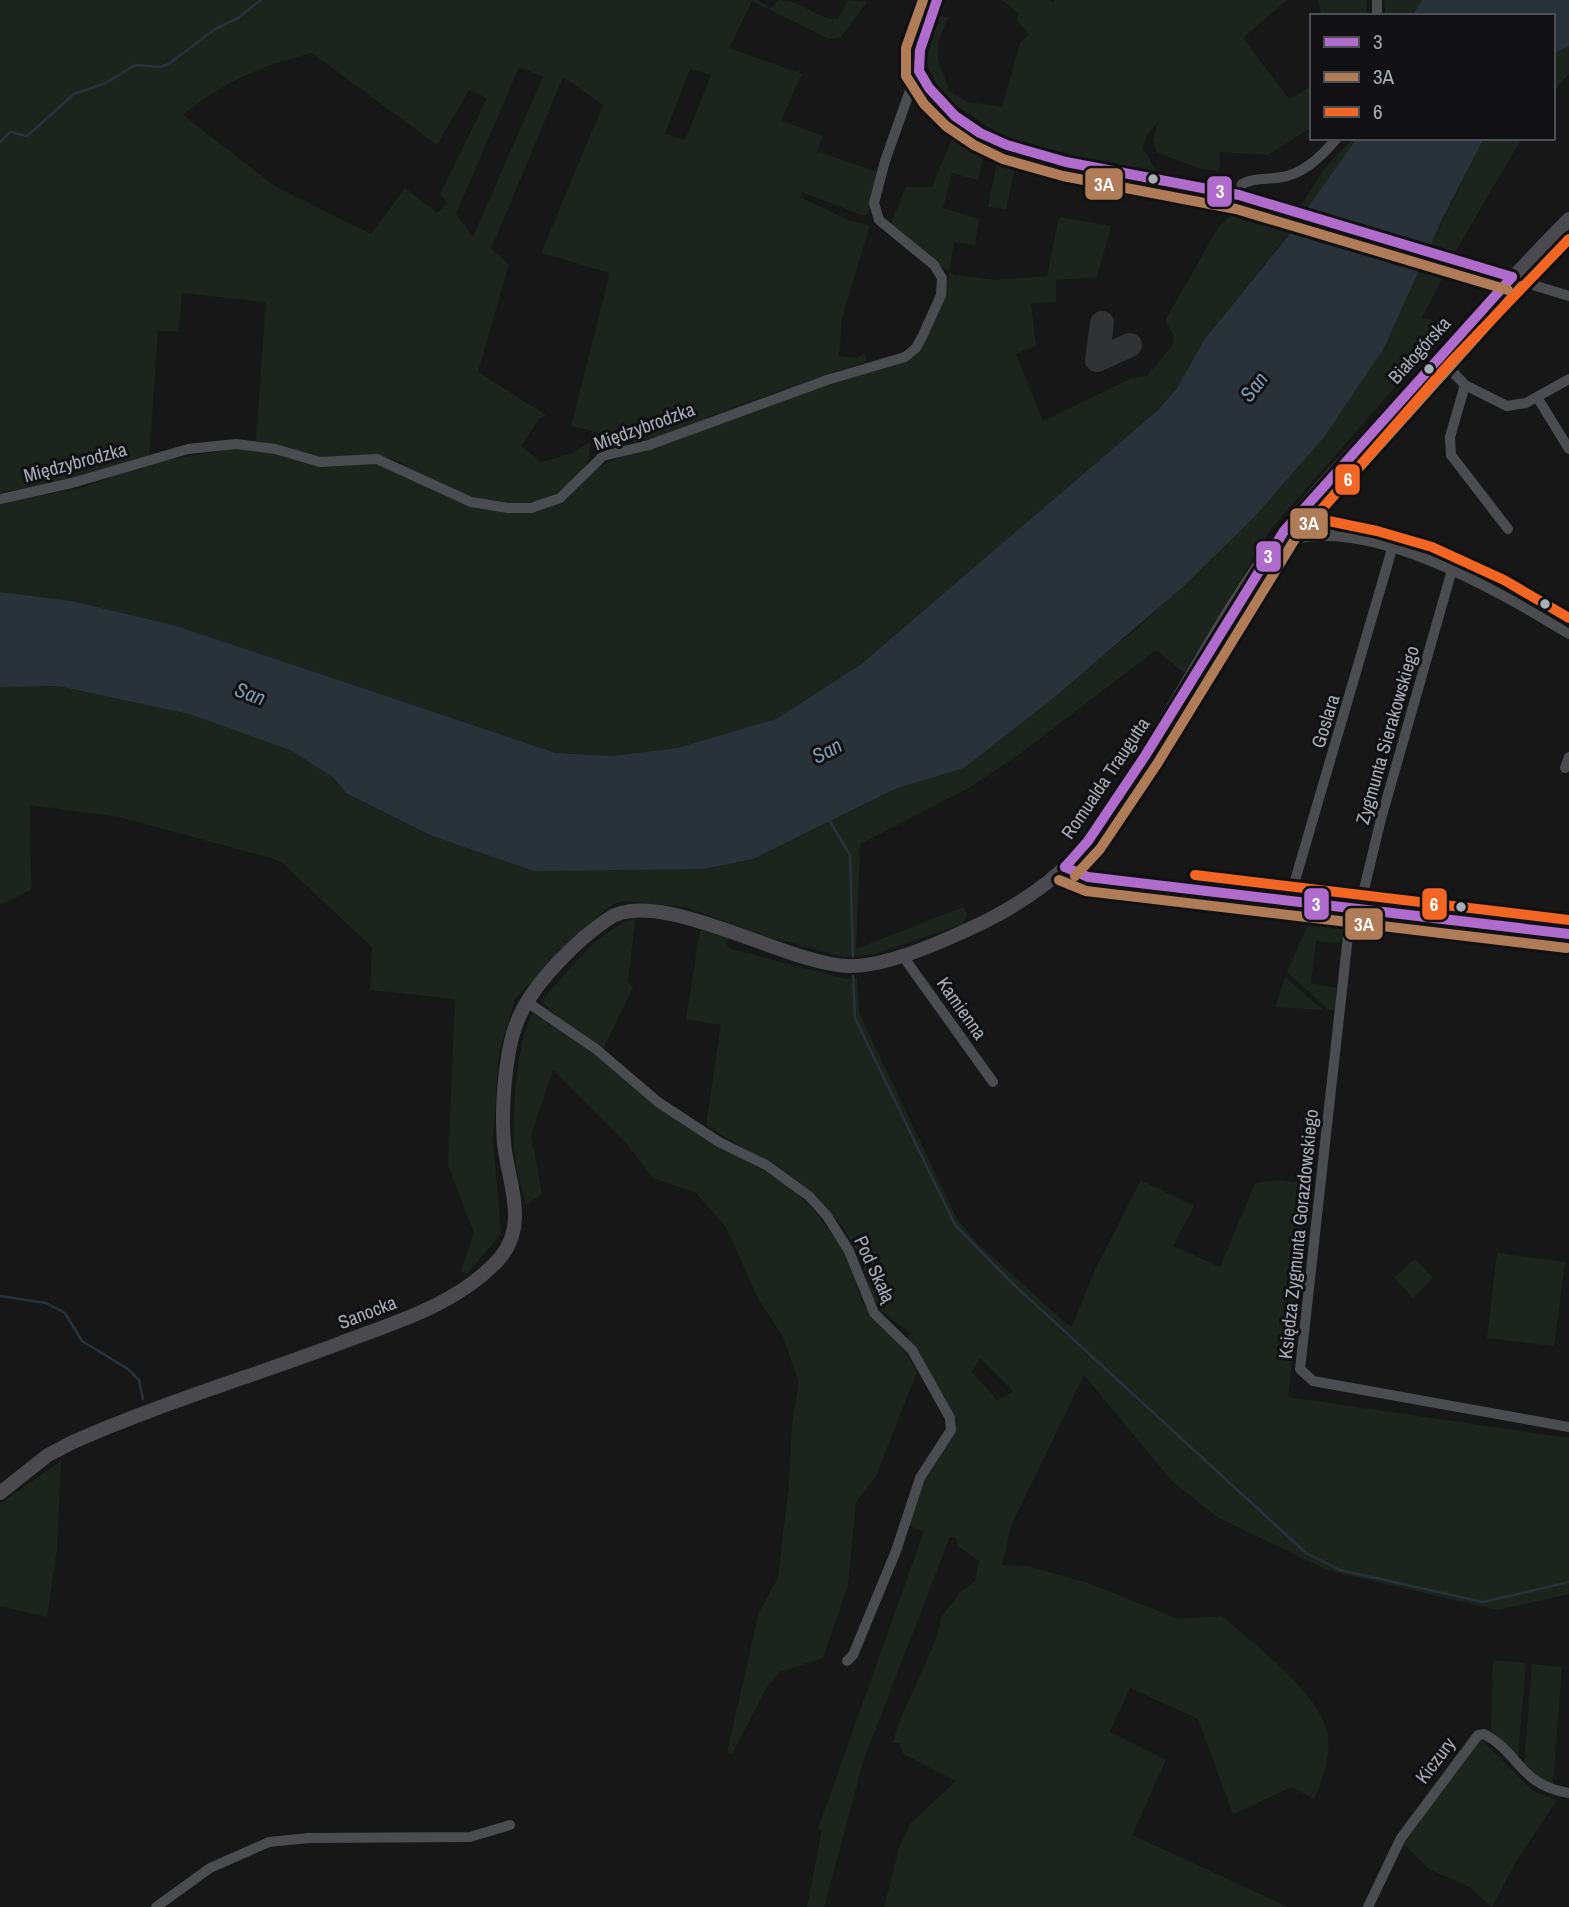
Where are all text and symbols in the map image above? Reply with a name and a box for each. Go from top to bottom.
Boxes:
legend [1310,14,1555,140]
text: 3 [1373,27,1383,56]
text: 3A [1373,62,1395,91]
text: 6 [1373,97,1383,126]
line badge: 3A [1084,167,1124,201]
text: 3A [1094,171,1115,197]
unlabelled marker [1146,172,1160,186]
line badge: 3 [1206,175,1233,208]
text: 3 [1216,178,1225,204]
street label: Białogórska [1382,310,1456,389]
unlabelled marker [1422,362,1436,376]
water label: San [1233,366,1274,408]
street label: Międzybrodzka [590,396,698,456]
street label: Międzybrodzka [21,436,130,488]
line badge: 6 [1334,463,1361,496]
text: 6 [1344,466,1353,492]
line badge: 3A [1289,507,1329,540]
text: 3A [1299,510,1320,536]
line badge: 3 [1255,540,1282,573]
text: 3 [1264,543,1273,569]
unlabelled marker [1538,597,1552,611]
street label: Zygmunta Sierakowskiego [1349,643,1425,827]
water label: San [231,675,270,712]
street label: Goslara [1305,691,1346,751]
street label: Romualda Traugutta [1055,712,1155,844]
water label: San [806,731,847,771]
line badge: 3 [1303,887,1330,921]
line badge: 6 [1421,887,1448,921]
text: 3 [1312,891,1321,917]
text: 6 [1430,891,1439,917]
unlabelled marker [1454,900,1468,914]
line badge: 3A [1344,907,1384,941]
text: 3A [1354,911,1375,937]
street label: Kamienna [931,971,993,1045]
street label: Księdza Zygmunta Gorazdowskiego [1272,1108,1324,1360]
street label: Pod Skałą [848,1231,902,1308]
street label: Sanocka [334,1289,400,1335]
street label: Kiczury [1409,1731,1461,1789]

